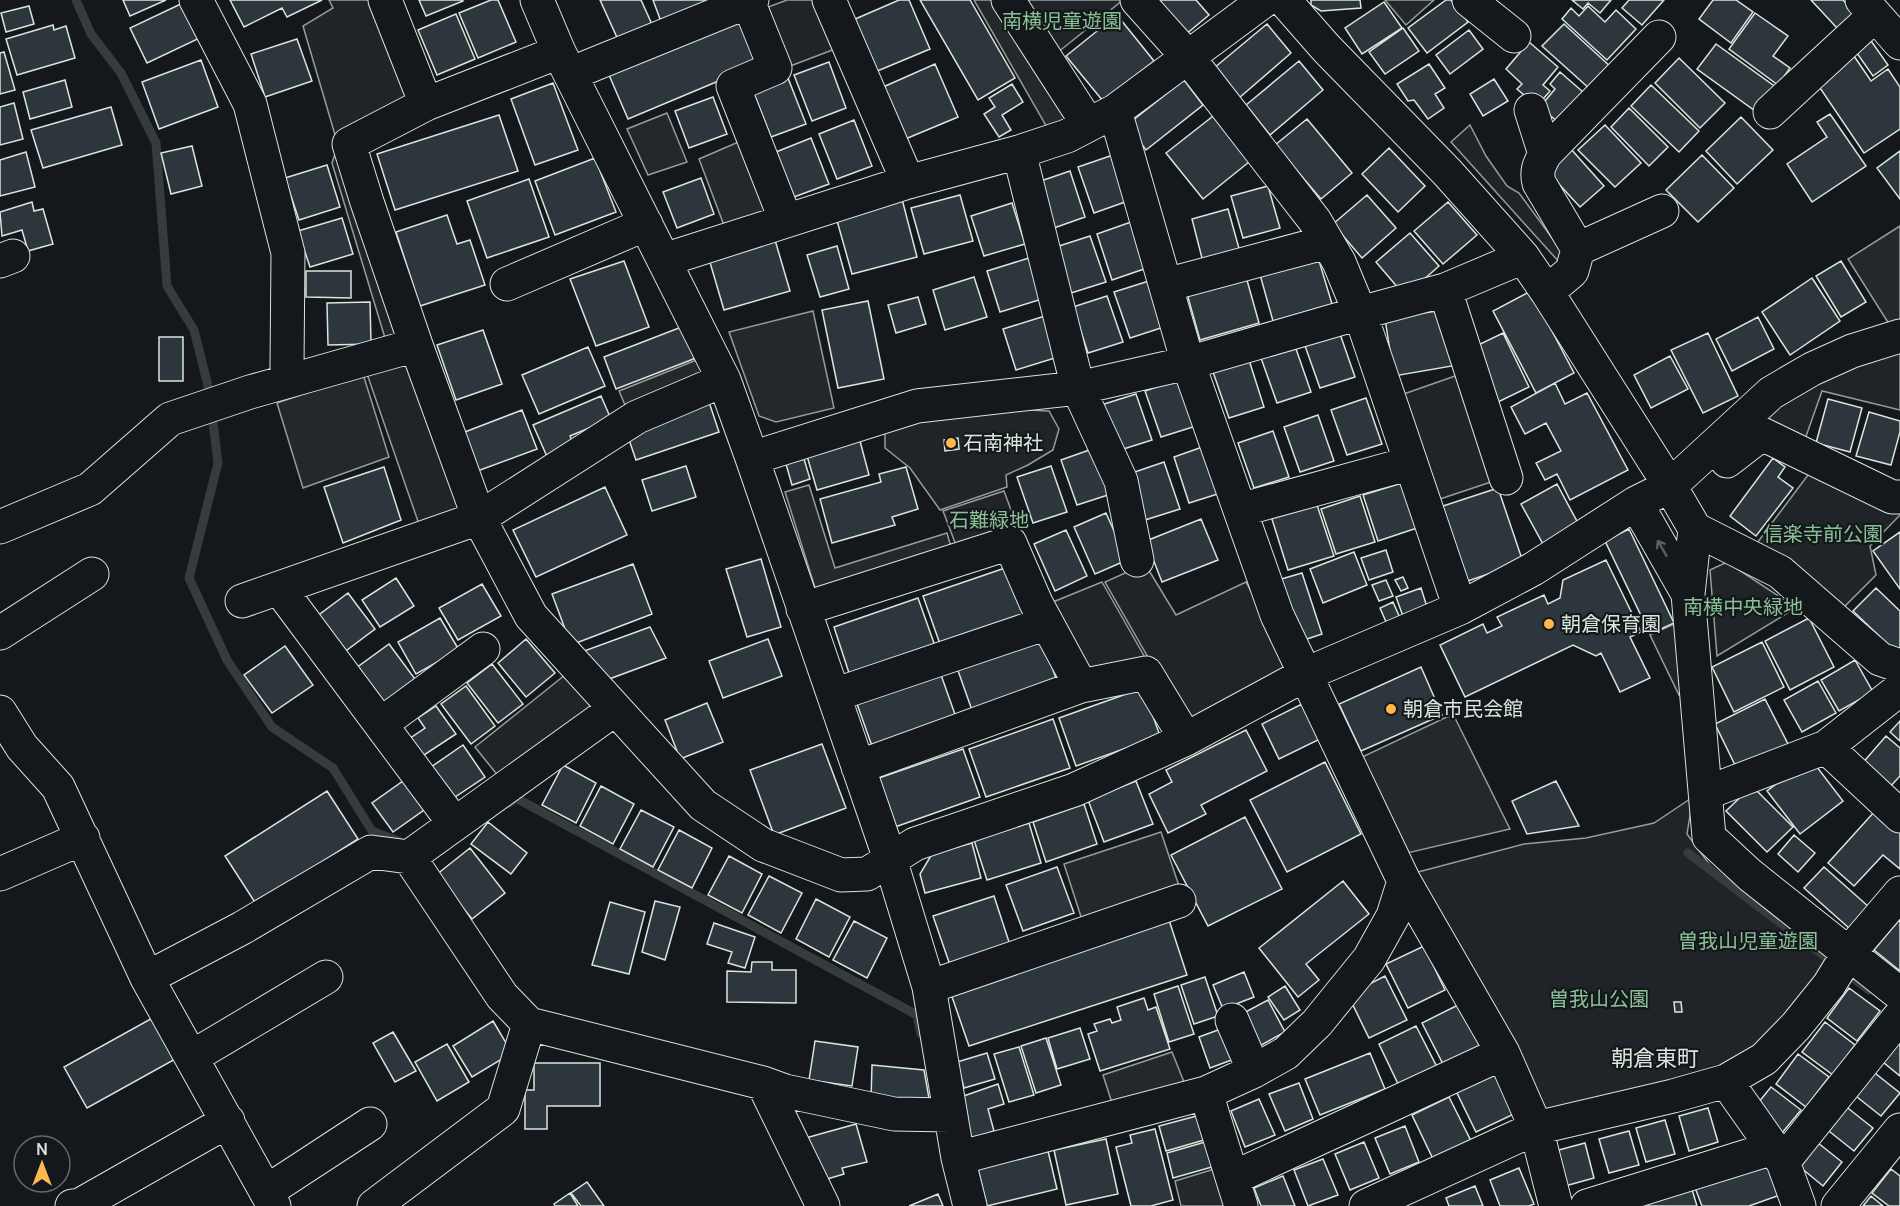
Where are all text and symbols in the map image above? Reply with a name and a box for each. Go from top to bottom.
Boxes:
park label: 南横児童遊園 [1002,7,1122,34]
place label: 石南神社 [963,429,1043,456]
marker: 石南神社 [944,436,958,450]
park label: 石難緑地 [949,506,1029,533]
park label: 信楽寺前公園 [1763,520,1883,547]
one-way arrow [1656,540,1668,557]
park label: 南横中央緑地 [1683,593,1803,620]
place label: 朝倉保育園 [1561,610,1661,637]
marker: 朝倉保育園 [1542,617,1556,631]
place label: 朝倉市民会館 [1403,695,1523,722]
marker: 朝倉市民会館 [1384,702,1398,716]
park label: 曽我山児童遊園 [1678,927,1818,954]
park label: 曽我山公園 [1549,985,1649,1012]
district label: 朝倉東町 [1611,1043,1699,1073]
north arrow [12,1134,72,1194]
text: N [36,1138,48,1160]

